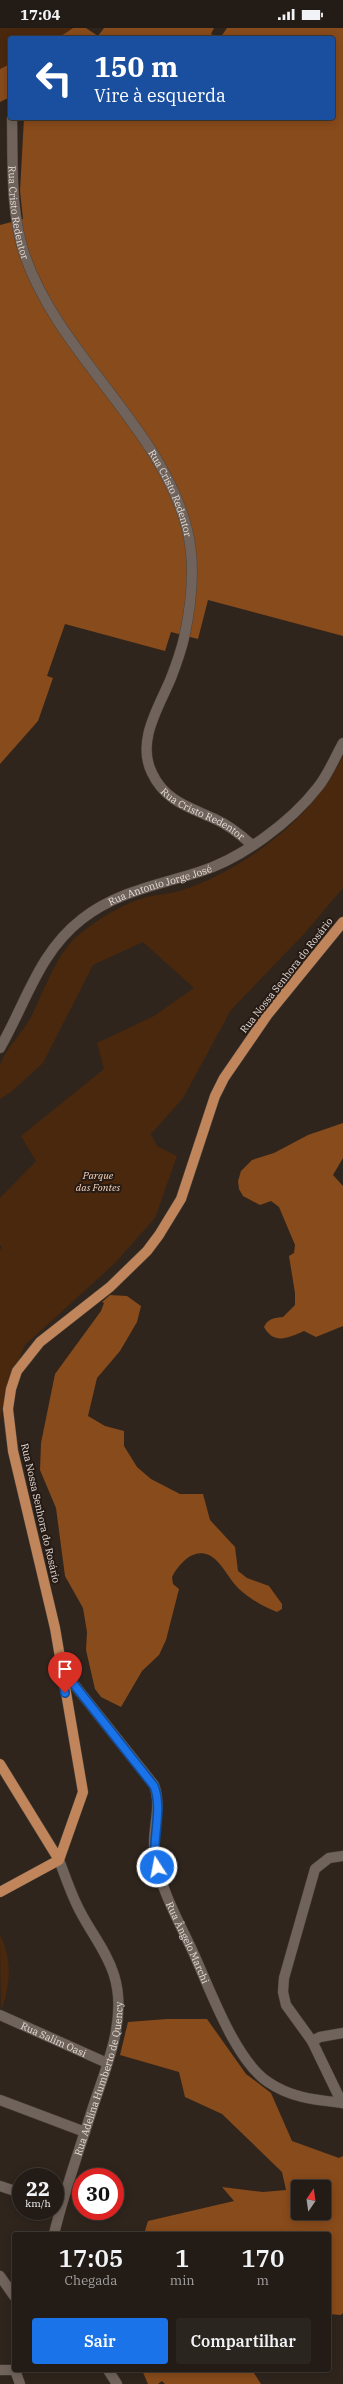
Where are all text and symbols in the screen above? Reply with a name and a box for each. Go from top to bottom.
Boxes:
text: 17:04 [20,5,61,24]
text: 150 m [94,48,178,85]
icon: left [28,52,80,104]
text: Vire à esquerda [94,84,226,107]
street label: Rua Cristo Redentor [5,166,32,262]
street label: Rua Cristo Redentor [145,447,195,539]
street label: Rua Cristo Redentor [158,785,248,843]
street label: Rua Antonio Jorge José [106,862,214,909]
street label: Rua Nossa Senhora do Rosário [237,915,336,1036]
park label: Parque das Fontes [76,1169,120,1194]
street label: Rua Nossa Senhora do Rosário [18,1442,63,1585]
pin [48,1652,82,1693]
icon: arrive [54,1658,76,1680]
position arrow [136,1846,178,1888]
street label: Rua Ângelo Marchi [163,1900,212,1986]
street label: Rua Adelina Humberto de Quency [72,2001,126,2157]
street label: Rua Salim Oasi [19,2019,89,2060]
speed limit sign: 30 [72,2168,124,2220]
text: 22 [26,2175,50,2202]
north arrow [291,2180,331,2220]
map controls [291,2180,331,2220]
text: km/h [25,2197,51,2210]
text: 17:05 [59,2242,123,2274]
text: 1 [175,2242,189,2274]
text: 170 [241,2242,284,2274]
text: Chegada [65,2272,117,2289]
text: min [170,2272,195,2289]
text: m [257,2272,269,2289]
button: Sair [32,2318,168,2364]
button: Compartilhar [176,2318,311,2364]

